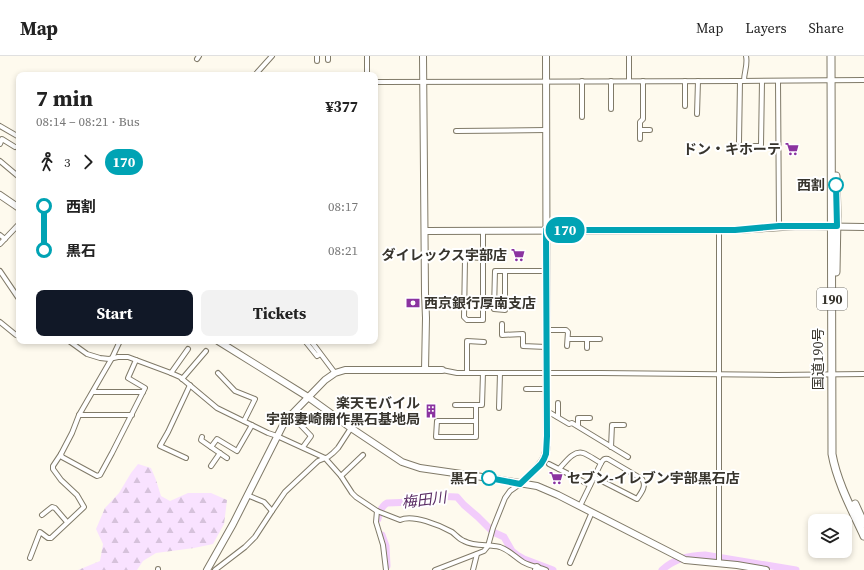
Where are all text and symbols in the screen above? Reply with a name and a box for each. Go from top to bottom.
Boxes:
text: Map [20,15,58,41]
text: Map [696,18,723,38]
text: Layers [745,18,787,38]
text: Share [809,18,844,38]
text: 7 min [36,83,93,113]
text: ¥377 [325,96,358,117]
text: 08:14 – 08:21 · Bus [36,113,140,130]
place label: ドン・キホーテ [683,139,781,159]
supermarket icon: ドン・キホーテ [784,141,800,157]
icon: walk [36,151,58,173]
icon: forward [77,151,99,173]
text: 170 [113,152,135,172]
text: 3 [64,154,71,171]
place label: 西割 [797,175,825,195]
marker: 西割 [828,177,844,193]
text: 西割 [66,196,96,217]
text: 08:17 [328,198,358,215]
line badge: 170 [542,217,588,243]
text: 170 [554,220,576,240]
text: 黒石 [66,240,96,261]
text: 08:21 [328,242,358,259]
place label: ダイレックス宇部店 [381,245,507,265]
supermarket icon: ダイレックス宇部店 [510,247,526,263]
road number: 190 [817,288,847,310]
button: Start [36,290,193,336]
button: Tickets [201,290,358,336]
place label: 西京銀行厚南支店 [424,293,536,313]
bank icon: 西京銀行厚南支店 [405,295,421,311]
street label: 国道190号 [808,328,828,391]
place label: 楽天モバイル 宇部妻崎開作黒石基地局 [266,393,420,429]
building icon: 楽天モバイル 宇部妻崎開作黒石基地局 [423,403,439,419]
place label: 黒石 [450,468,478,488]
place label: セブン-イレブン宇部黒石店 [567,468,740,488]
marker: 黒石 [481,470,497,486]
supermarket icon: セブン-イレブン宇部黒石店 [548,470,564,486]
water label: 梅田川 [400,486,450,513]
map controls [808,514,852,558]
button: layers [808,514,852,558]

